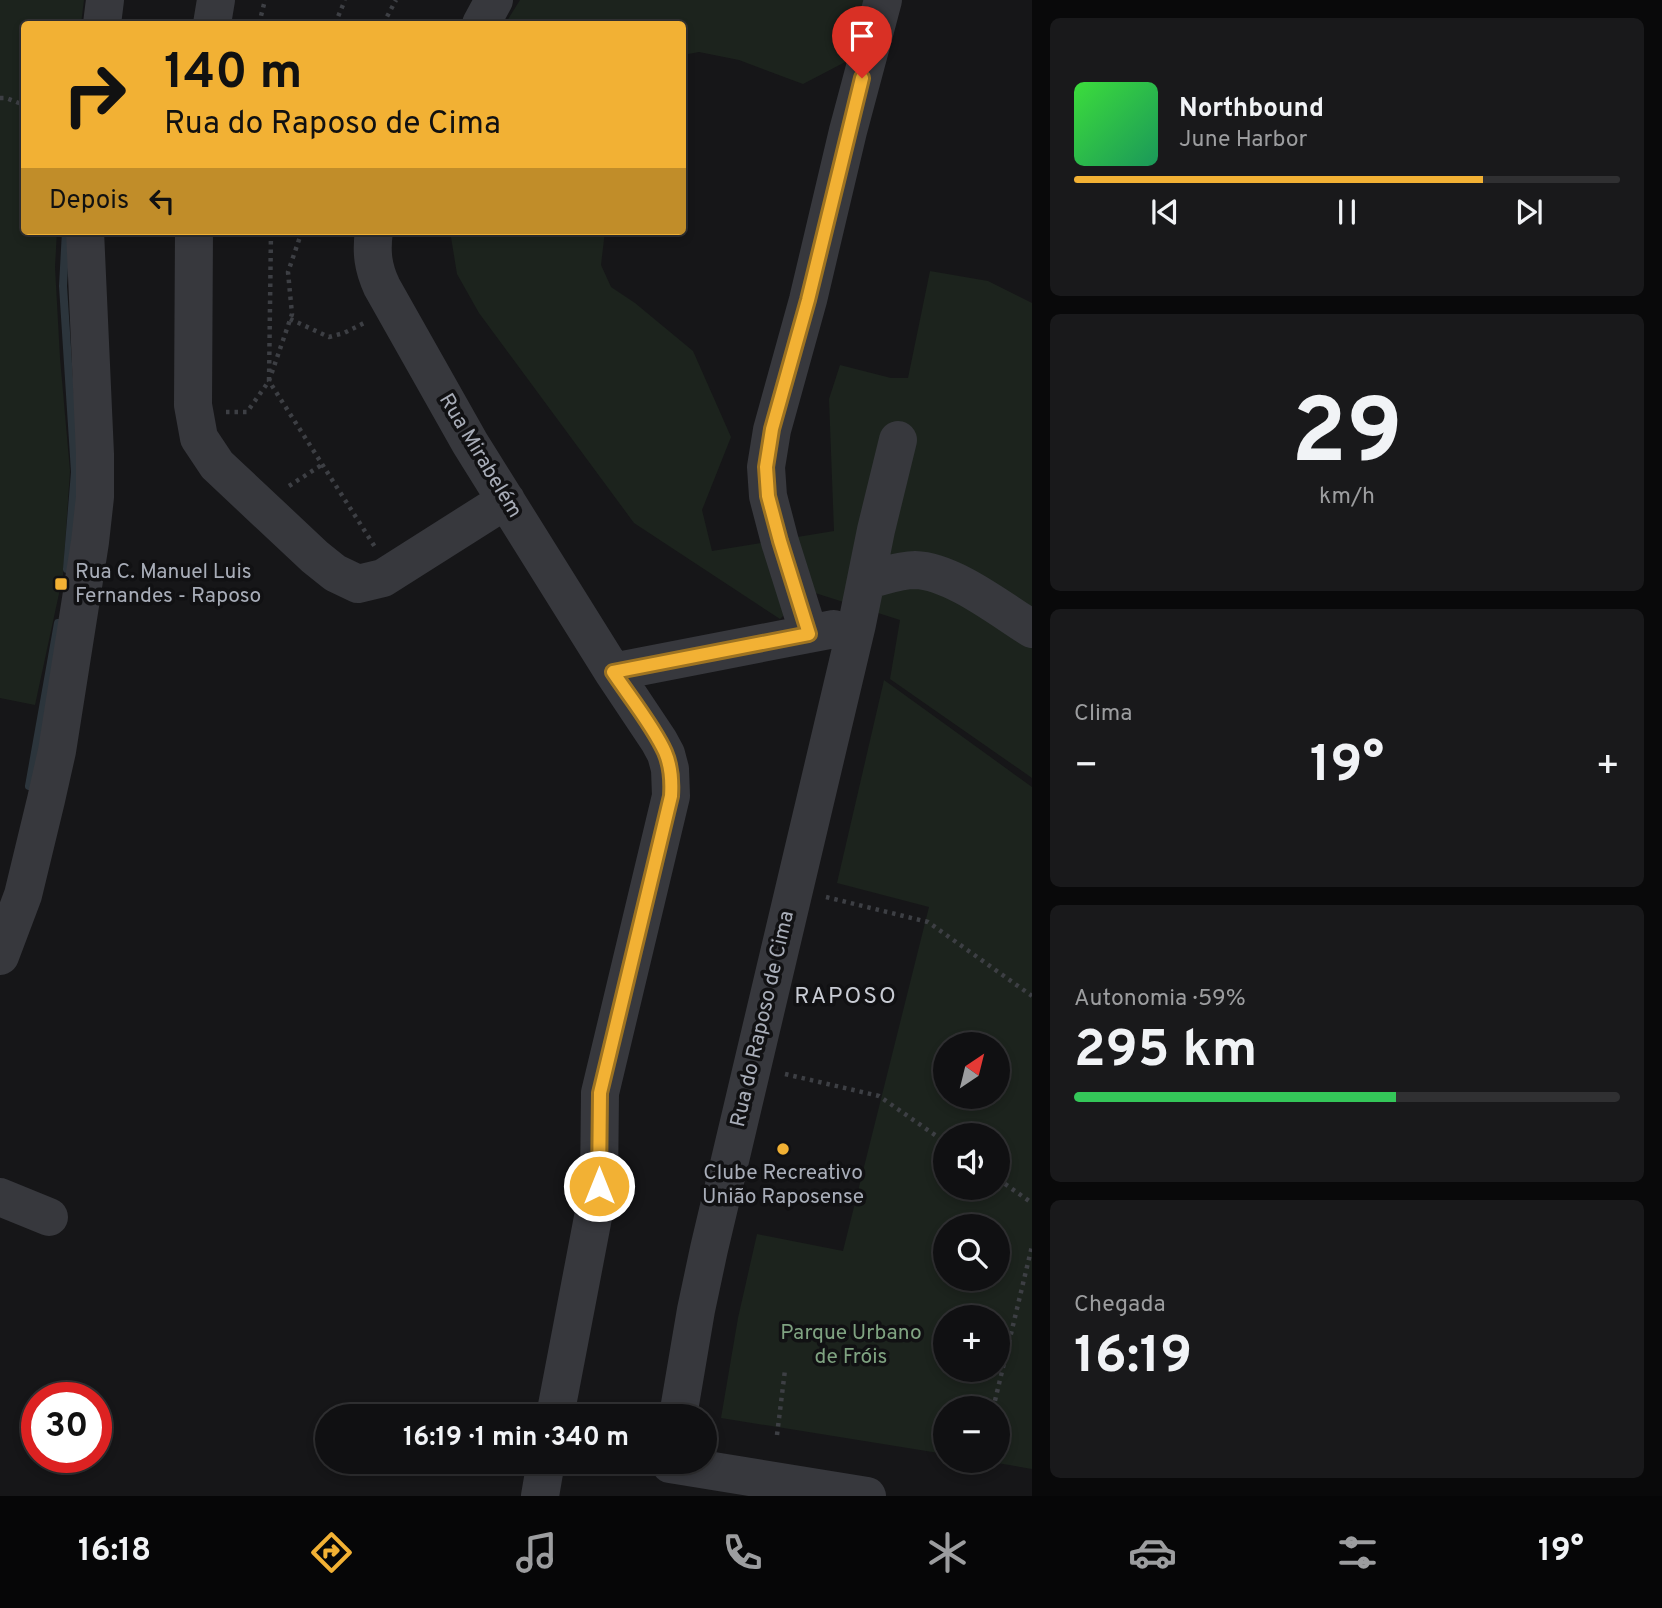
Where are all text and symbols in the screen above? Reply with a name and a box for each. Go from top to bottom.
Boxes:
pin [832,6,892,78]
icon: arrive [843,17,881,55]
text: 140 m [164,44,303,106]
icon: right [49,49,140,140]
text: Northbound [1179,93,1324,126]
text: Rua do Raposo de Cima [164,105,501,145]
text: June Harbor [1179,126,1307,155]
icon: left [143,182,181,220]
text: Depois [49,185,129,218]
icon: previous [1146,193,1184,231]
icon: pause [1328,193,1366,231]
icon: next [1510,193,1548,231]
text: 29 [1291,380,1403,495]
street label: Rua Mirabelém [432,389,528,523]
text: km/h [1319,483,1375,512]
place label: Rua C. Manuel Luis Fernandes - Raposo [75,559,261,610]
marker: Rua C. Manuel Luis Fernandes - Raposo [53,576,69,592]
text: Clima [1074,700,1132,729]
text: 19° [1310,734,1384,800]
text: − [1074,743,1099,792]
text: + [1595,743,1620,792]
street label: Rua do Raposo de Cima [725,908,801,1130]
district label: RAPOSO [794,983,898,1012]
text: Autonomia · 59% [1074,985,1246,1014]
text: 295 km [1074,1019,1257,1085]
north arrow [933,1032,1010,1110]
map controls [933,1032,1010,1473]
button: sound [933,1123,1010,1200]
marker: Clube Recreativo União Raposense [775,1141,791,1157]
position arrow [562,1149,636,1223]
place label: Clube Recreativo União Raposense [702,1160,864,1211]
button: search [933,1214,1010,1291]
text: Chegada [1074,1291,1166,1320]
button: + [933,1305,1010,1382]
park label: Parque Urbano de Fróis [780,1320,922,1371]
text: 16:19 [1074,1325,1192,1391]
speed limit sign: 30 [21,1382,112,1473]
button: − [933,1396,1010,1473]
text: 16:19 · 1 min · 340 m [403,1422,629,1455]
icon: directions [307,1528,356,1577]
icon: music [512,1528,561,1577]
icon: phone [718,1528,767,1577]
icon: climate [923,1528,972,1577]
icon: car [1128,1528,1177,1577]
icon: filters [1333,1528,1382,1577]
text: 16:18 [78,1532,151,1572]
text: 19° [1538,1532,1584,1572]

